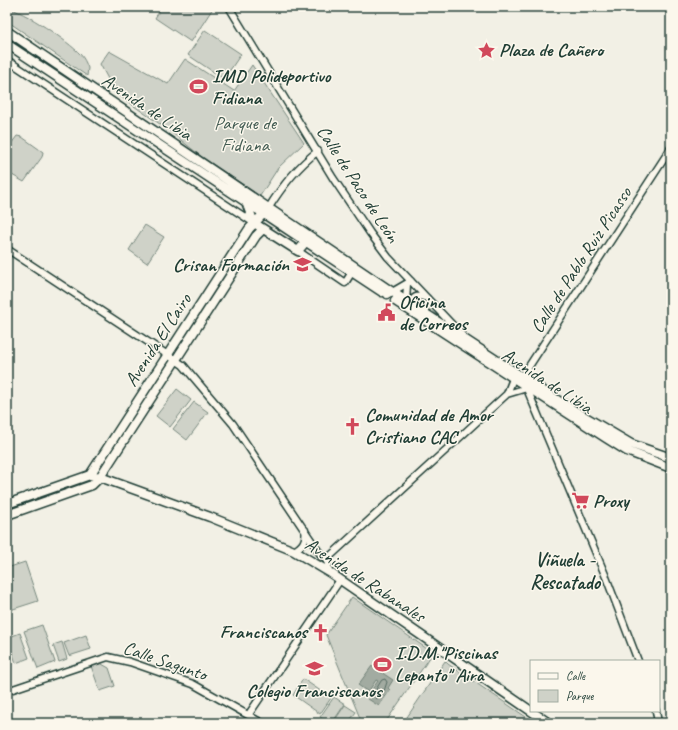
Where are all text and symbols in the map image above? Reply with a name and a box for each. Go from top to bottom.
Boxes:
place label: Plaza de Cañero [499,38,605,62]
place icon: Plaza de Cañero [476,40,496,60]
place label: IMD Polideportivo Fidiana [212,64,332,110]
street label: Avenida de Libia [97,68,198,147]
sports icon: IMD Polideportivo Fidiana [189,77,209,97]
park label: Parque de Fidiana [214,111,278,157]
street label: Calle de Paco de León [311,121,405,247]
street label: Calle de Pablo Ruiz Picasso [525,181,638,337]
place label: Crisan Formación [173,253,290,277]
school or university icon: Crisan Formación [292,255,312,275]
street label: Avenida El Cairo [119,288,198,391]
place label: Oficina de Correos [399,290,469,336]
public building icon: Oficina de Correos [376,303,396,323]
street label: Avenida de Libia [497,343,599,420]
place label: Comunidad de Amor Cristiano CAC [365,403,495,449]
church icon: Comunidad de Amor Cristiano CAC [342,416,362,436]
place label: Proxy [593,489,631,513]
supermarket icon: Proxy [570,491,590,511]
street label: Avenida de Rabanales [300,532,431,629]
district label: Viñuela - Rescatado [530,547,602,595]
place label: Franciscanos [220,620,309,644]
church icon: Franciscanos [310,622,330,642]
street label: Calle Sagunto [120,636,212,687]
place label: I.D.M."Piscinas Lepanto" Aira [395,641,499,687]
sports icon: I.D.M."Piscinas Lepanto" Aira [372,654,392,674]
school or university icon: Colegio Franciscanos [304,658,324,678]
legend [530,660,660,712]
text: Calle [566,668,586,684]
place label: Colegio Franciscanos [247,679,384,703]
text: Parque [566,688,595,704]

